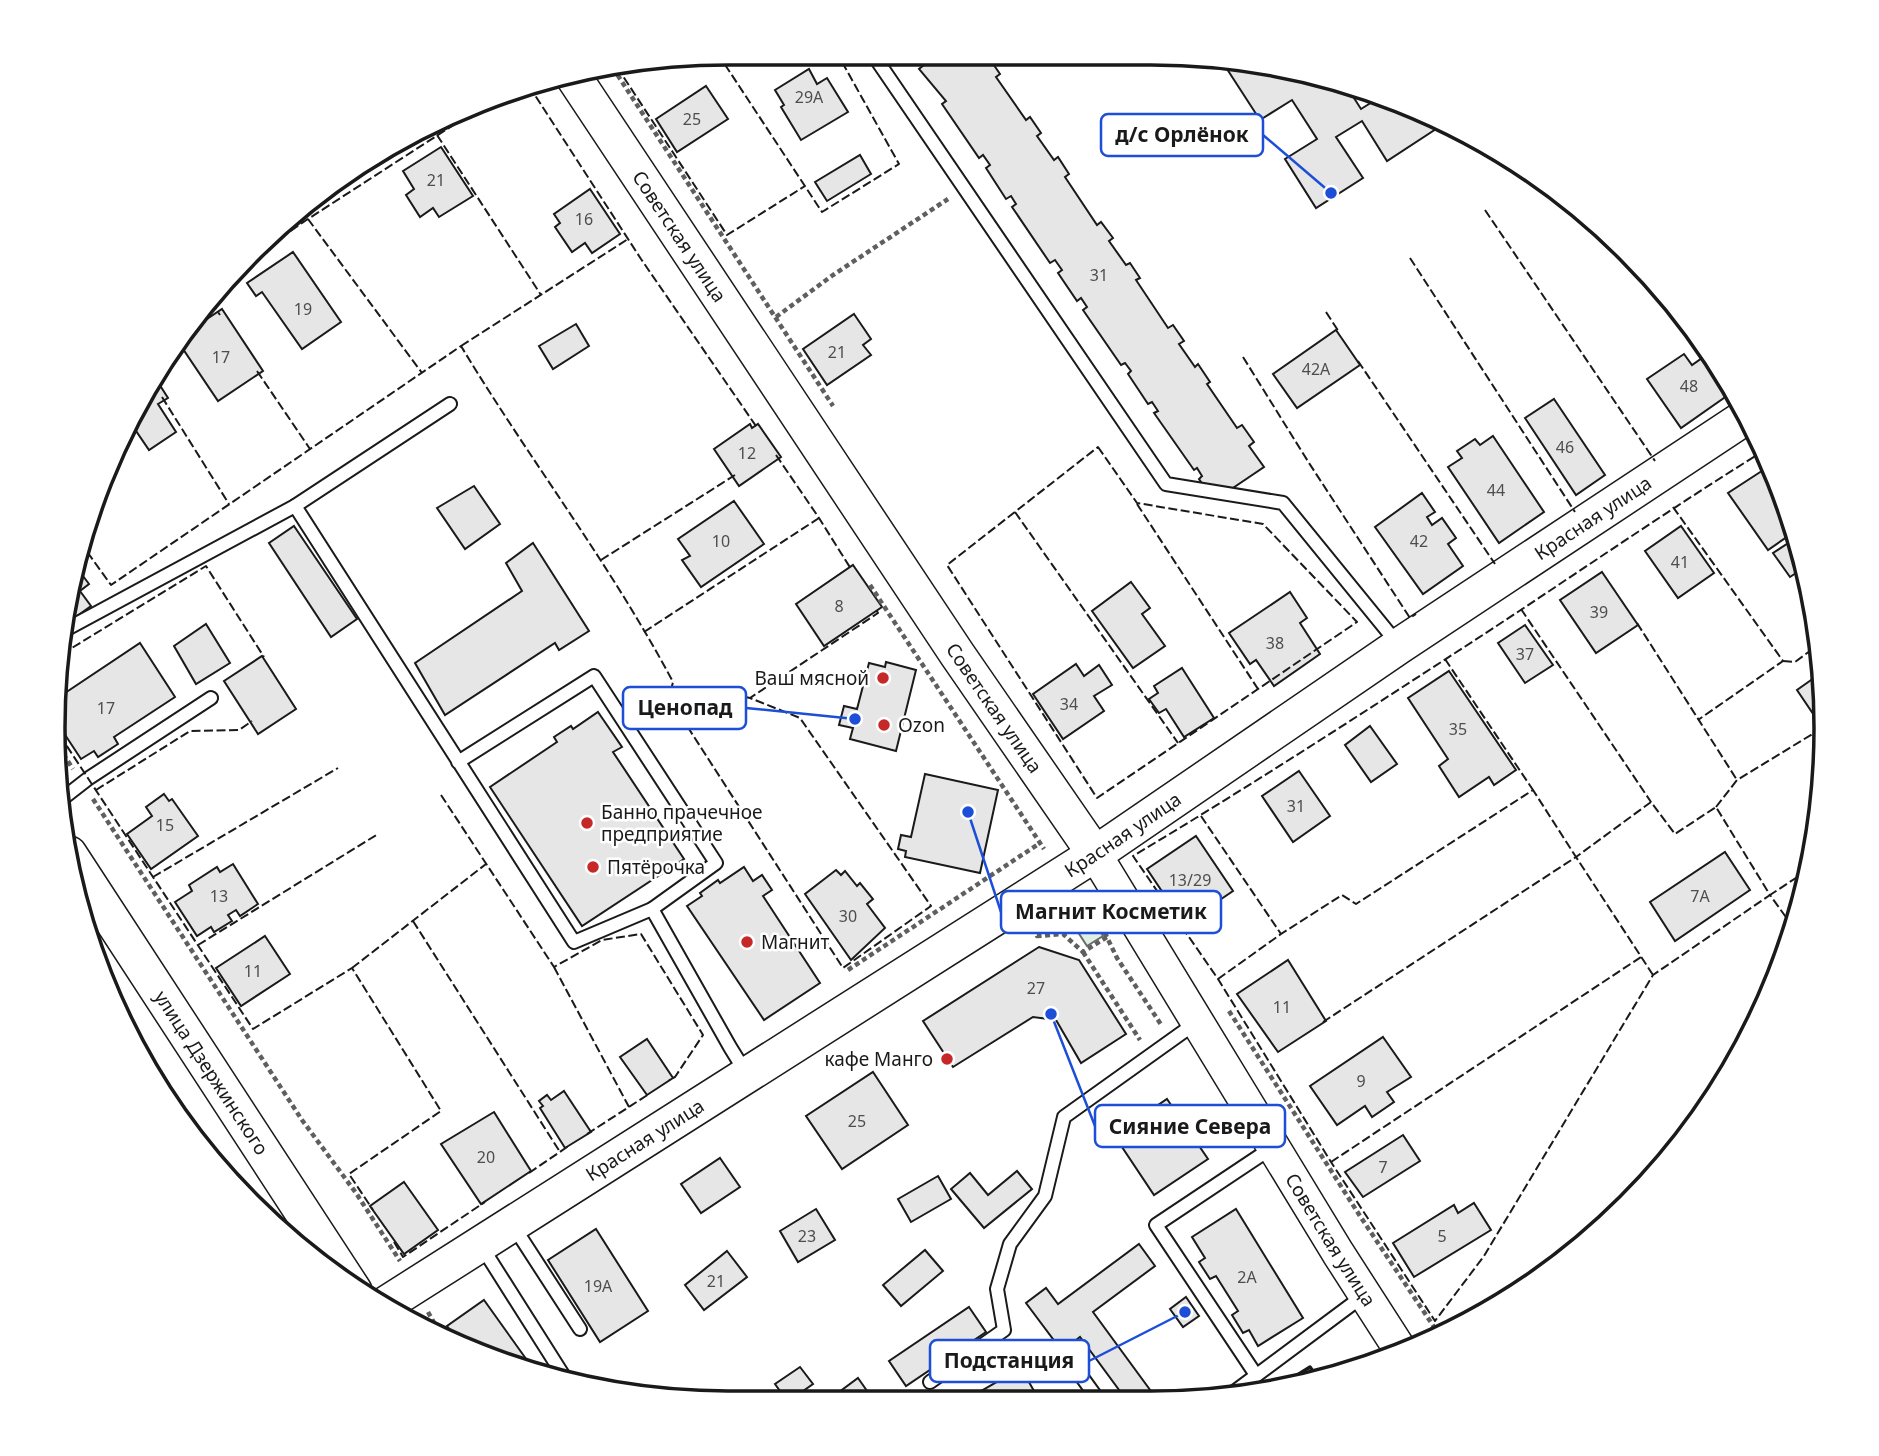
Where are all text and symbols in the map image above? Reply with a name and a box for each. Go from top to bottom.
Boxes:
house number: 29А [795,86,824,108]
house number: 25 [683,108,701,130]
callout: д/с Орлёнок [1101,114,1263,156]
text: д/с Орлёнок [1115,120,1249,148]
street label: Советская улица [626,165,733,307]
house number: 21 [427,169,445,191]
house number: 16 [575,208,593,230]
house number: 31 [1090,264,1108,286]
house number: 19 [294,298,312,320]
house number: 21 [828,341,846,363]
house number: 17 [212,346,230,368]
house number: 42А [1302,358,1331,380]
house number: 48 [1680,375,1698,397]
house number: 46 [1556,436,1574,458]
house number: 12 [738,442,756,464]
street label: Красная улица [1529,470,1656,566]
house number: 44 [1487,479,1505,501]
house number: 10 [712,530,730,552]
house number: 42 [1410,530,1428,552]
house number: 41 [1671,551,1689,573]
house number: 8 [834,595,844,617]
house number: 39 [1590,601,1608,623]
house number: 38 [1266,632,1284,654]
street label: Советская улица [940,638,1048,778]
house number: 37 [1516,643,1534,665]
place label: Ваш мясной [754,665,869,691]
marker: Ваш мясной [875,670,891,686]
callout: Ценопад [623,687,746,729]
text: Ценопад [638,693,733,721]
house number: 34 [1060,693,1078,715]
house number: 17 [97,697,115,719]
place label: Ozon [898,712,945,738]
marker: Ozon [876,717,892,733]
house number: 35 [1449,718,1467,740]
street label: Красная улица [1059,786,1186,883]
house number: 31 [1287,795,1305,817]
place label: Банно прачечное предприятие [601,799,763,847]
house number: 15 [156,814,174,836]
marker: Банно прачечное предприятие [579,815,595,831]
place label: Пятёрочка [607,854,705,880]
marker: Пятёрочка [585,859,601,875]
house number: 13/29 [1169,869,1211,891]
house number: 13 [210,885,228,907]
house number: 7А [1690,885,1710,907]
callout: Магнит Косметик [1001,891,1221,933]
text: Магнит Косметик [1015,897,1207,925]
house number: 30 [839,905,857,927]
place label: Магнит [761,929,830,955]
marker: Магнит [739,934,755,950]
house number: 11 [244,960,262,982]
house number: 27 [1027,977,1045,999]
street label: улица Дзержинского [148,985,275,1160]
house number: 11 [1273,996,1291,1018]
place label: кафе Манго [824,1046,933,1072]
marker: кафе Манго [939,1051,955,1067]
house number: 9 [1356,1070,1366,1092]
street label: Красная улица [581,1093,709,1187]
callout: Сияние Севера [1095,1105,1285,1147]
house number: 25 [848,1110,866,1132]
text: Сияние Севера [1109,1112,1271,1140]
house number: 20 [477,1146,495,1168]
house number: 7 [1378,1156,1388,1178]
street label: Советская улица [1279,1168,1382,1311]
house number: 23 [798,1225,816,1247]
house number: 5 [1437,1225,1447,1247]
house number: 2А [1237,1266,1257,1288]
house number: 21 [707,1270,725,1292]
house number: 19А [584,1275,613,1297]
callout: Подстанция [930,1340,1089,1382]
text: Подстанция [944,1346,1074,1374]

